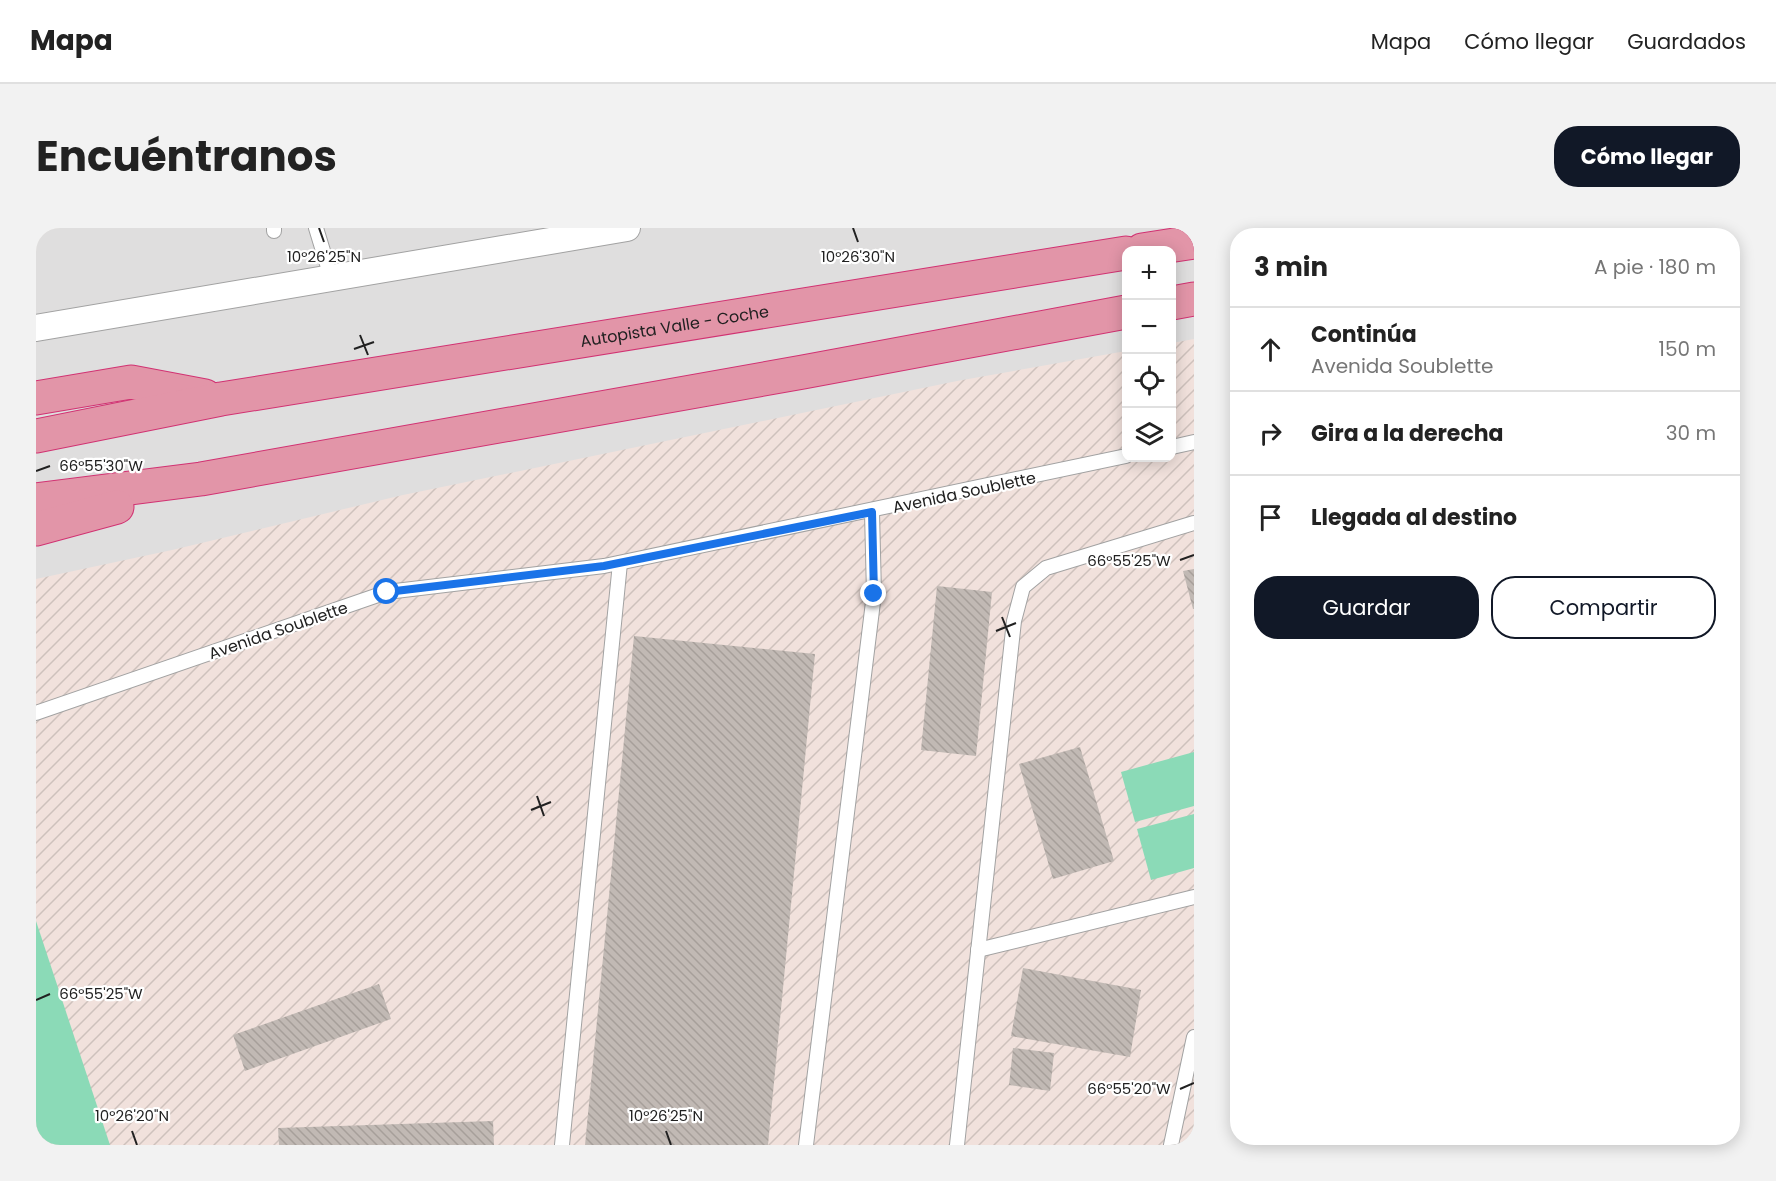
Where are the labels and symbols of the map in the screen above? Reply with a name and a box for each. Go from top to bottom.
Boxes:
text: 10°26'25"N [287,246,361,267]
text: 10°26'30"N [821,246,895,267]
street label: Autopista Valle - Coche [579,300,771,353]
text: 66°55'30"W [59,455,143,476]
street label: Avenida Soublette [890,466,1038,519]
text: 66°55'25"W [1087,550,1171,571]
route start [373,578,399,604]
route end [860,580,886,606]
street label: Avenida Soublette [205,596,351,665]
text: 66°55'25"W [59,983,143,1004]
text: 66°55'20"W [1087,1078,1171,1099]
text: 10°26'20"N [95,1105,169,1126]
text: 10°26'25"N [629,1105,703,1126]

